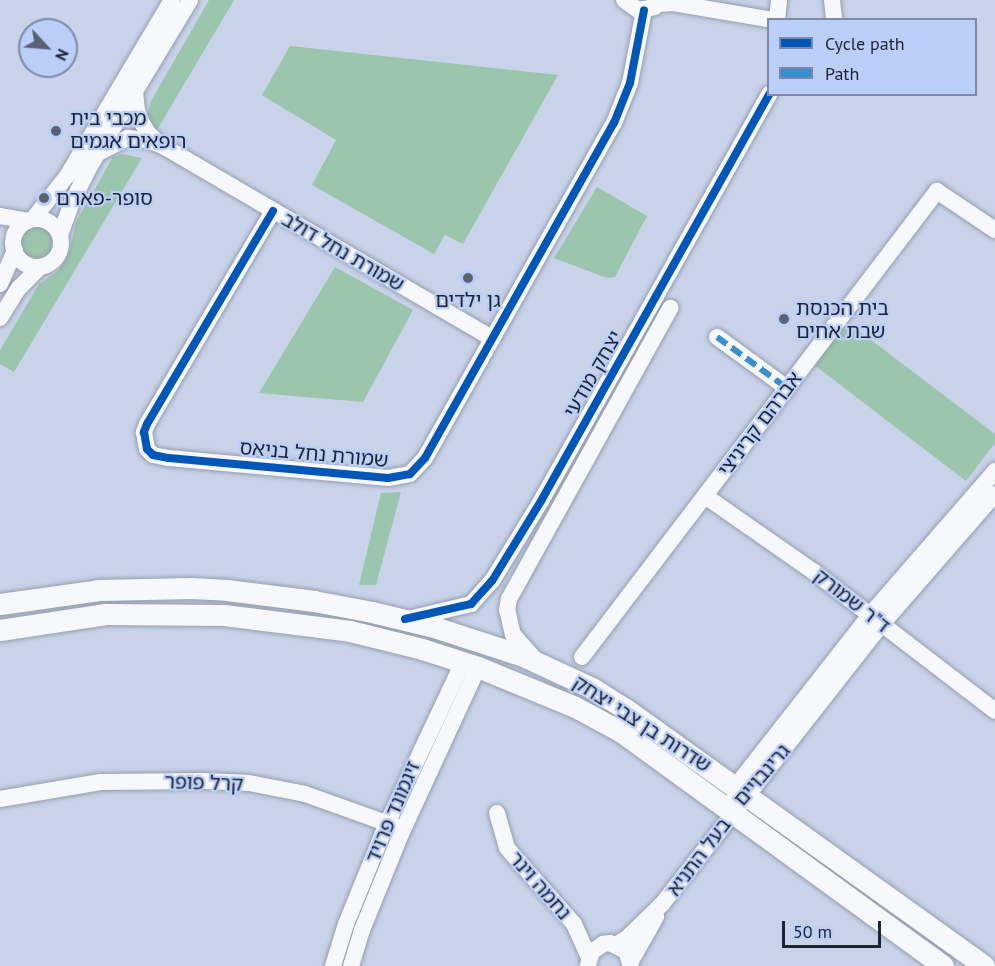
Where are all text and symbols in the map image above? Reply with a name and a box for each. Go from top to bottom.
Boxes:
north arrow [18,18,78,78]
legend [767,18,977,96]
text: Cycle path [825,32,905,55]
text: N [51,46,74,64]
text: Path [825,62,859,85]
place label: מכבי בית רופאים אגמים [70,107,187,154]
marker: מכבי בית רופאים אגמים [47,122,65,140]
place label: סופר-פארם [56,186,153,210]
marker: סופר-פארם [37,191,51,205]
street label: שמורת נחל דולב [278,207,408,297]
marker: גן ילדים [461,271,475,285]
place label: גן ילדים [435,288,501,312]
place label: בית הכנסת שבת אחים [796,296,889,343]
marker: בית הכנסת שבת אחים [777,312,791,326]
street label: יצחק מודעי [559,326,627,422]
street label: אברהם קריניצי [713,367,807,481]
street label: שמורת נחל בניאס [239,436,389,472]
street label: ד"ר שמורק [809,564,895,638]
street label: שדרות בן צבי יצחק [568,670,716,778]
street label: גרינבויים [729,739,795,811]
street label: זיגמונד פרויד [361,758,425,866]
street label: קרל פופר [164,770,244,796]
street label: בעל התניא [662,813,736,901]
street label: נחמה וינר [504,847,576,925]
scale bar [785,909,884,947]
text: 50 m [793,920,832,943]

